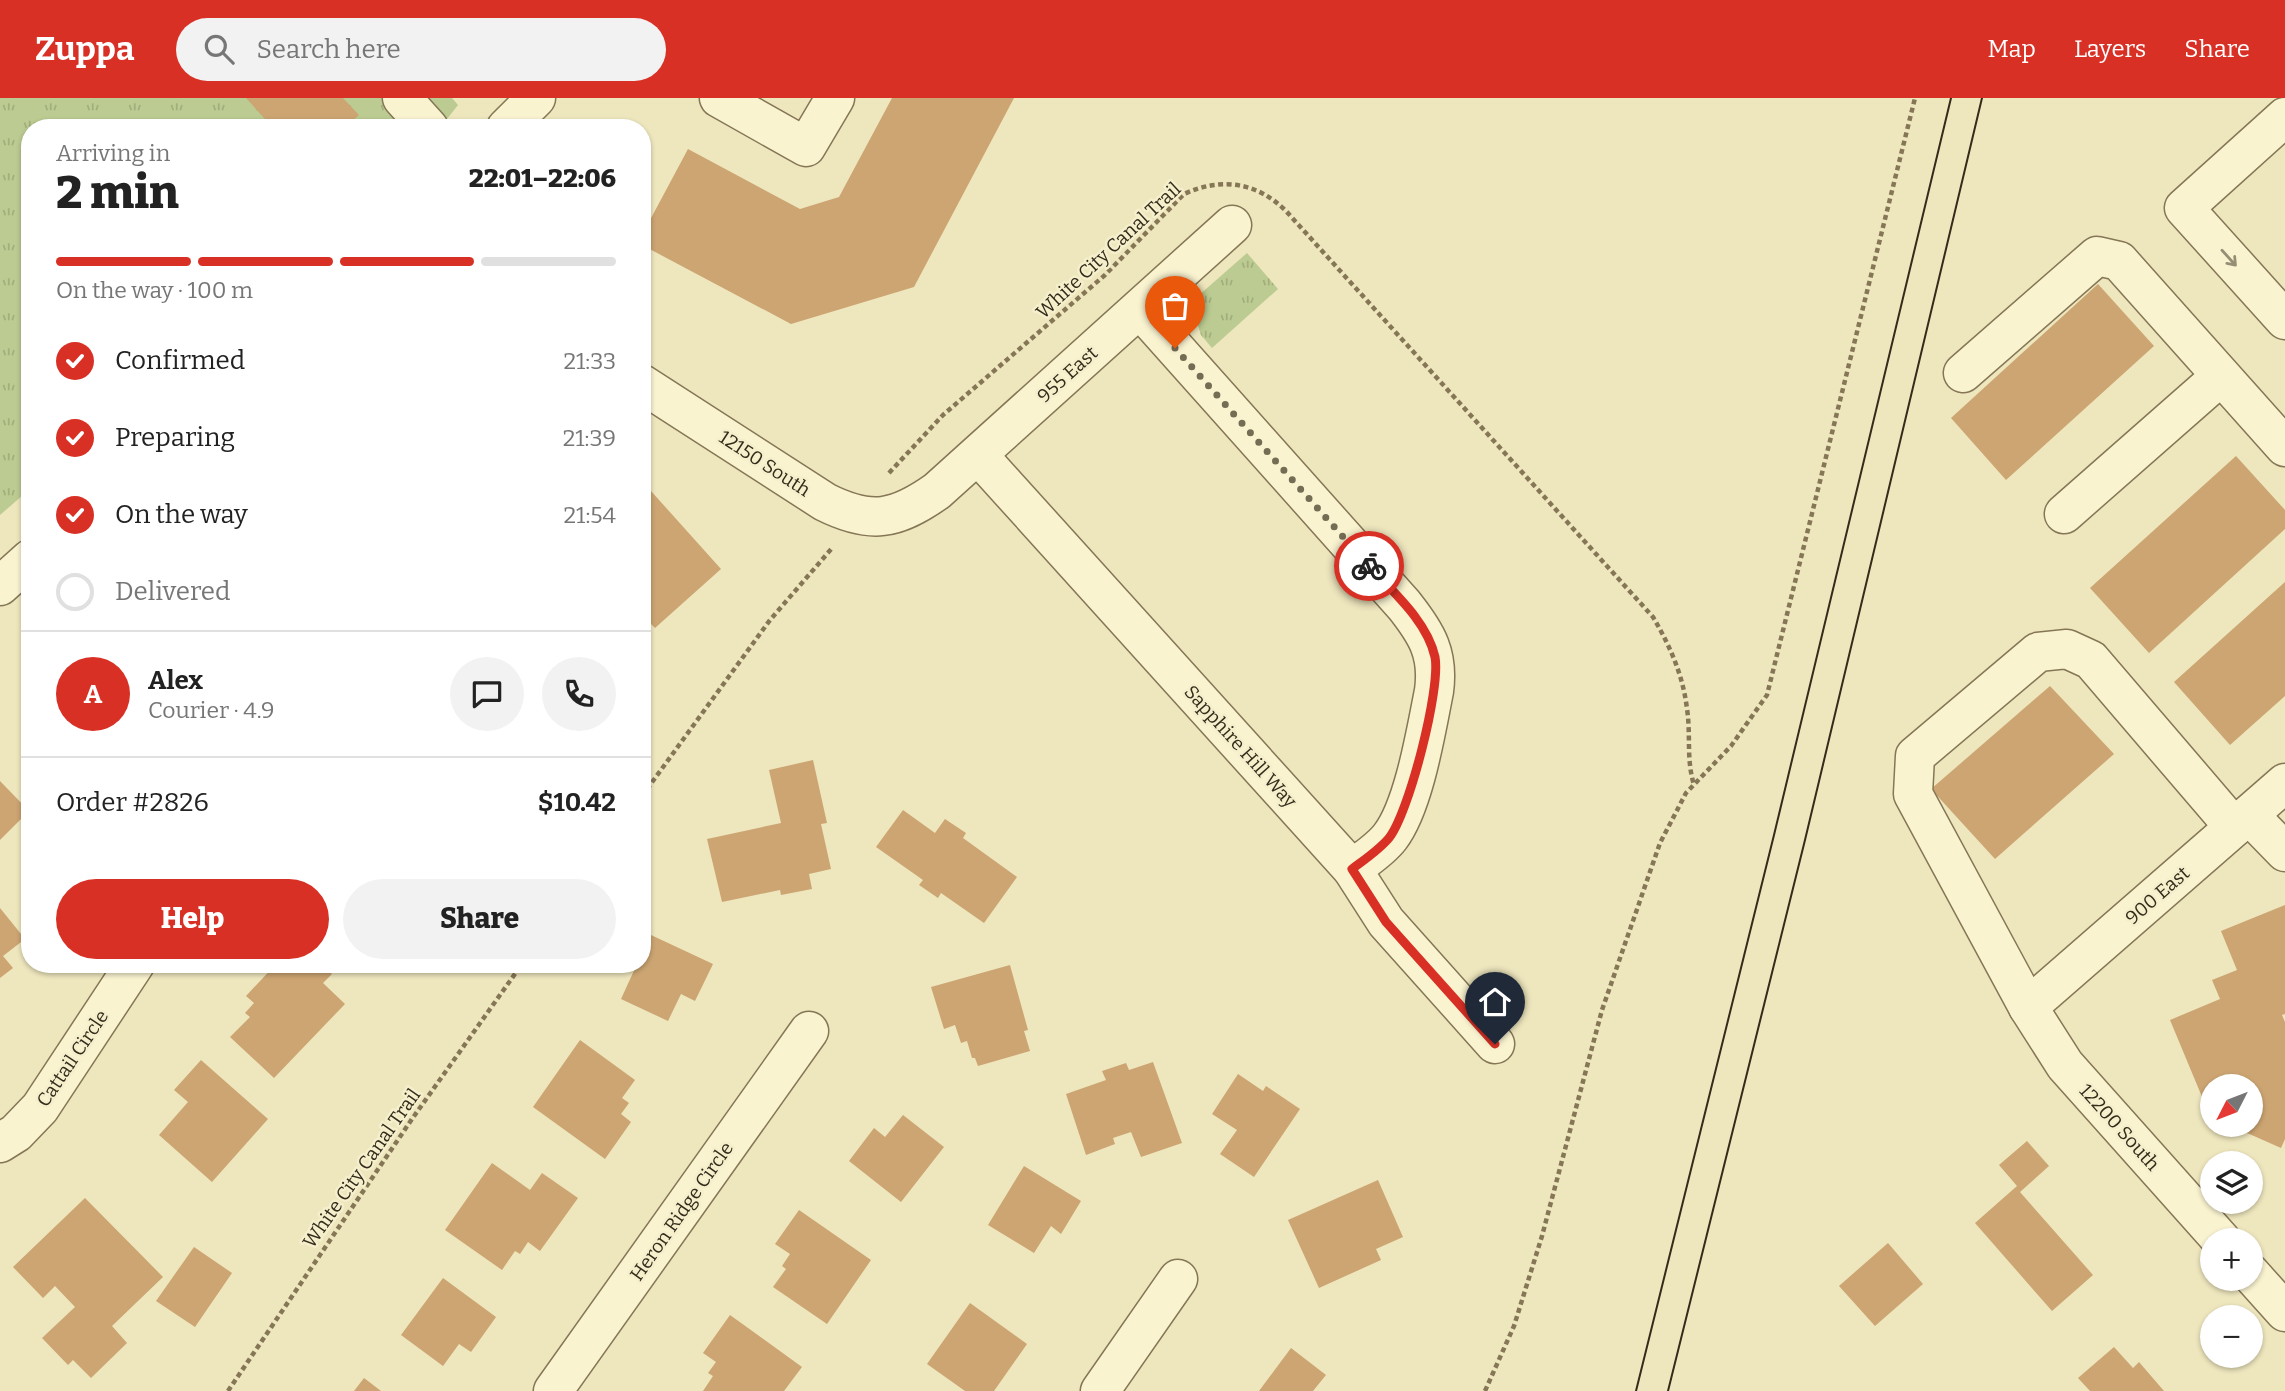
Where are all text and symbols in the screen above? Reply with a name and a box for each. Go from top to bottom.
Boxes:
search box [176,18,666,81]
text: Zuppa [35,29,134,69]
icon: search [200,30,238,68]
text: Search here [256,34,401,65]
text: Map [1988,35,2036,63]
text: Layers [2074,35,2146,63]
text: Share [2184,35,2250,63]
text: Arriving in [56,139,170,167]
text: 22:01–22:06 [469,163,616,194]
text: 2 min [56,165,179,220]
street label: White City Canal Trail [1031,177,1185,323]
one-way arrow [2221,249,2238,266]
text: On the way · 100 m [56,276,253,304]
pin [1145,276,1205,348]
icon: bag [1156,287,1194,325]
street label: 955 East [1033,341,1102,407]
icon: check [56,342,94,380]
text: Confirmed [115,345,245,376]
text: 21:33 [563,347,616,375]
icon: check [56,419,94,457]
text: Preparing [115,422,235,453]
text: 21:39 [563,424,616,452]
street label: 12150 South [715,425,815,502]
icon: check [56,496,94,534]
text: On the way [115,499,248,530]
text: 21:54 [564,501,616,529]
courier [1334,531,1404,601]
icon: bike [1350,547,1388,585]
text: Delivered [115,576,230,607]
button: chat [450,657,524,731]
button: phone [542,657,616,731]
text: Alex [148,665,203,696]
text: A [84,679,102,710]
street label: Sapphire Hill Way [1180,680,1302,813]
text: Courier · 4.9 [148,696,275,724]
text: Order #2826 [56,787,209,818]
text: $10.42 [538,787,616,818]
street label: 900 East [2121,861,2194,929]
button: Help [56,879,329,959]
button: Share [343,879,616,959]
pin [1465,972,1525,1044]
icon: home [1476,983,1514,1021]
street label: Cattail Circle [32,1006,113,1111]
north arrow [2200,1074,2263,1138]
map controls [2200,1074,2263,1368]
street label: 12200 South [2075,1079,2165,1176]
street label: White City Canal Trail [298,1084,425,1252]
street label: Heron Ridge Circle [625,1137,738,1285]
button: layers [2200,1151,2263,1214]
button: + [2200,1228,2263,1291]
button: − [2200,1305,2263,1368]

